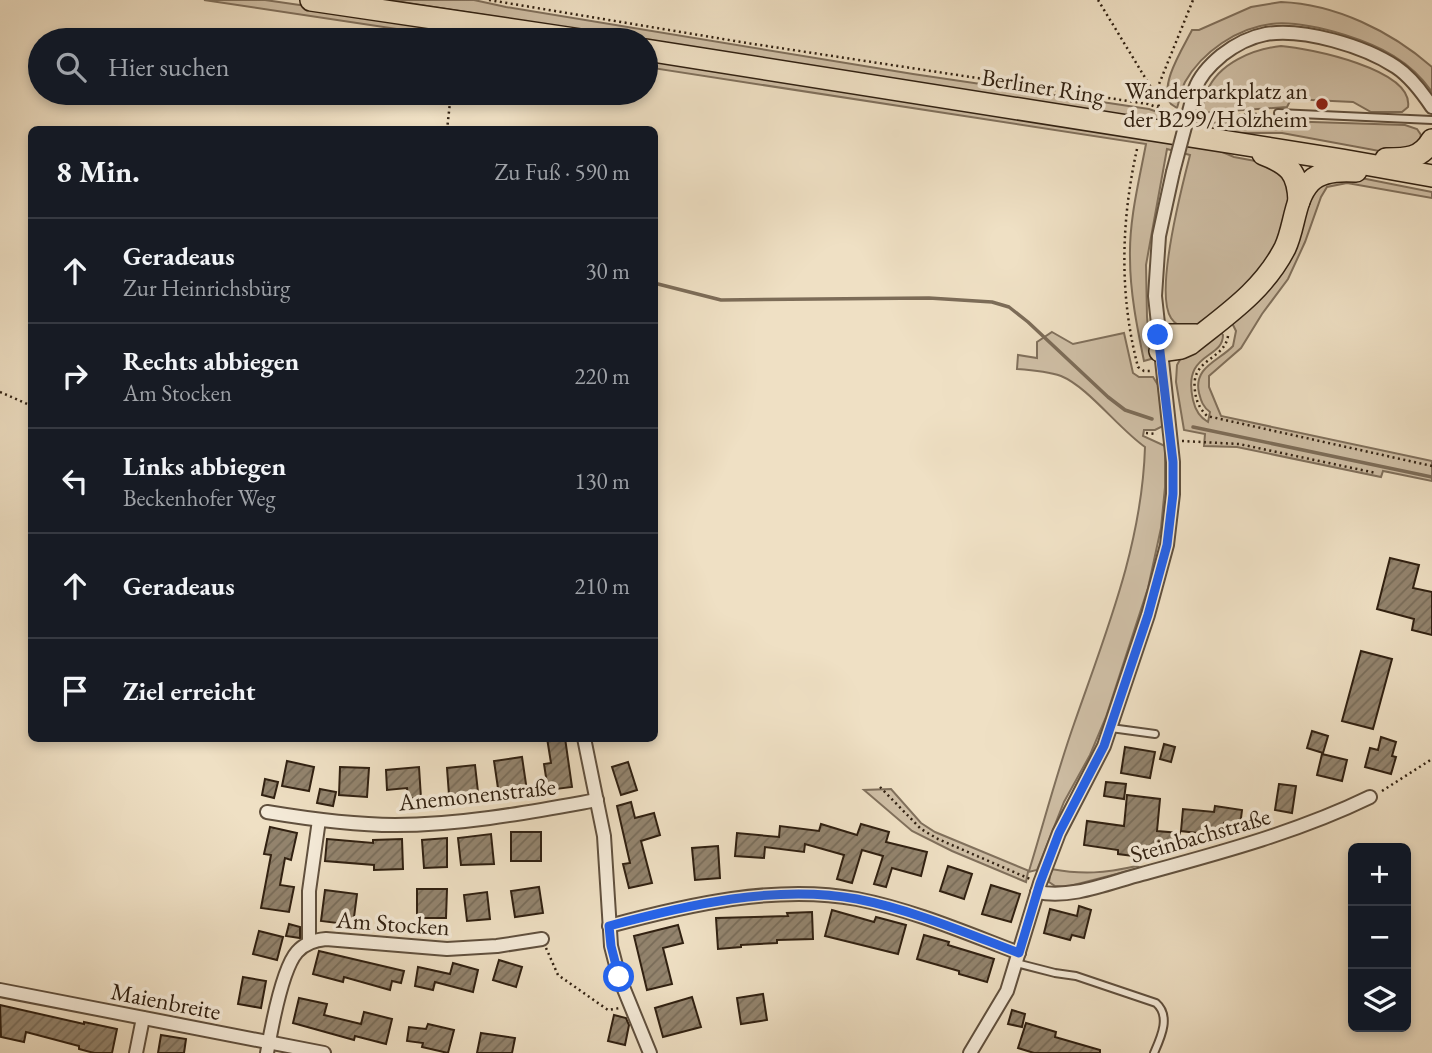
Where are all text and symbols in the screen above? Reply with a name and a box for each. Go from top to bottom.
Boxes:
search box [28,28,658,105]
icon: search [52,48,90,86]
text: Hier suchen [108,50,229,84]
street label: Berliner Ring [979,61,1107,111]
place label: Wanderparkplatz an der B299/Holzheim [1123,75,1308,134]
marker: Wanderparkplatz an der B299/Holzheim [1314,96,1330,112]
text: 8 Min. [56,152,140,191]
text: Zu Fuß · 590 m [495,157,630,187]
text: Geradeaus [123,239,235,273]
icon: ahead [56,252,94,290]
text: 30 m [585,256,630,286]
text: Zur Heinrichsbürg [123,273,290,303]
route end [1142,319,1173,350]
text: Rechts abbiegen [123,344,299,378]
icon: right [56,357,94,395]
text: 220 m [574,361,630,391]
text: Am Stocken [123,378,232,408]
text: Links abbiegen [123,449,286,483]
icon: left [56,462,94,500]
text: 130 m [574,466,630,496]
text: Beckenhofer Weg [123,483,275,513]
icon: ahead [56,567,94,605]
text: Geradeaus [123,569,235,603]
text: 210 m [574,571,630,601]
icon: arrive [56,672,94,710]
text: Ziel erreicht [123,674,255,708]
street label: Anemonenstraße [396,770,557,818]
street label: Steinbachstraße [1126,800,1274,870]
map controls [1348,843,1411,1032]
button: + [1348,843,1411,906]
street label: Am Stocken [334,904,451,942]
button: − [1348,906,1411,969]
route start [603,961,634,992]
button: layers [1348,969,1411,1032]
street label: Maienbreite [108,975,224,1027]

